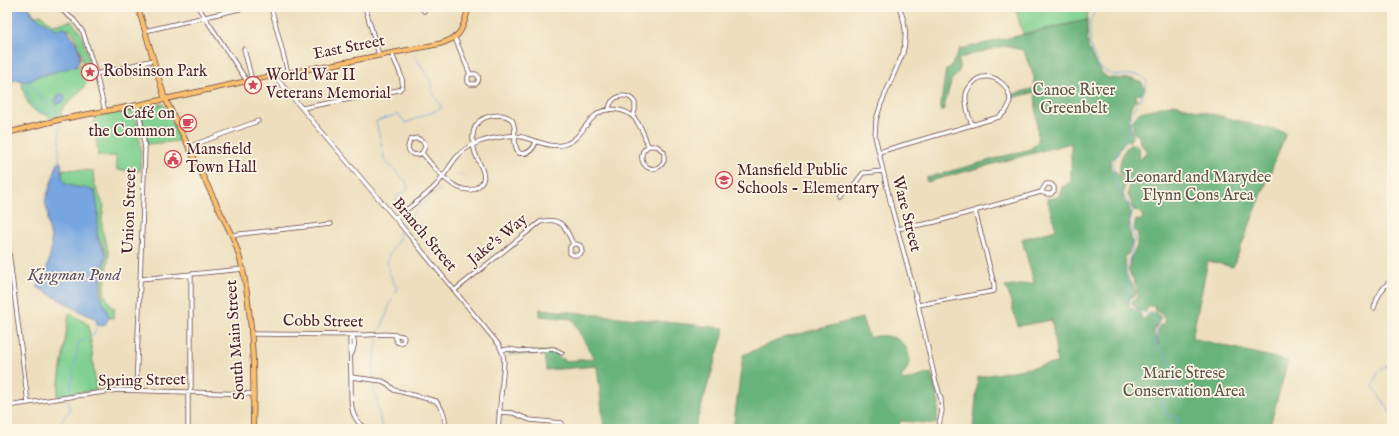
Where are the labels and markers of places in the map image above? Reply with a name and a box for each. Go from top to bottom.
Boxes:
place icon: Robsinson Park [80,62,100,82]
place label: Robsinson Park [103,62,208,82]
place label: World War II Veterans Memorial [265,66,391,104]
place icon: World War II Veterans Memorial [243,75,263,95]
place label: Café on the Common [88,104,175,142]
cafe icon: Café on the Common [178,113,198,133]
place label: Mansfield Town Hall [186,140,257,178]
public building icon: Mansfield Town Hall [163,149,183,169]
place label: Mansfield Public Schools - Elementary [737,161,879,199]
school or university icon: Mansfield Public Schools - Elementary [714,170,734,190]

